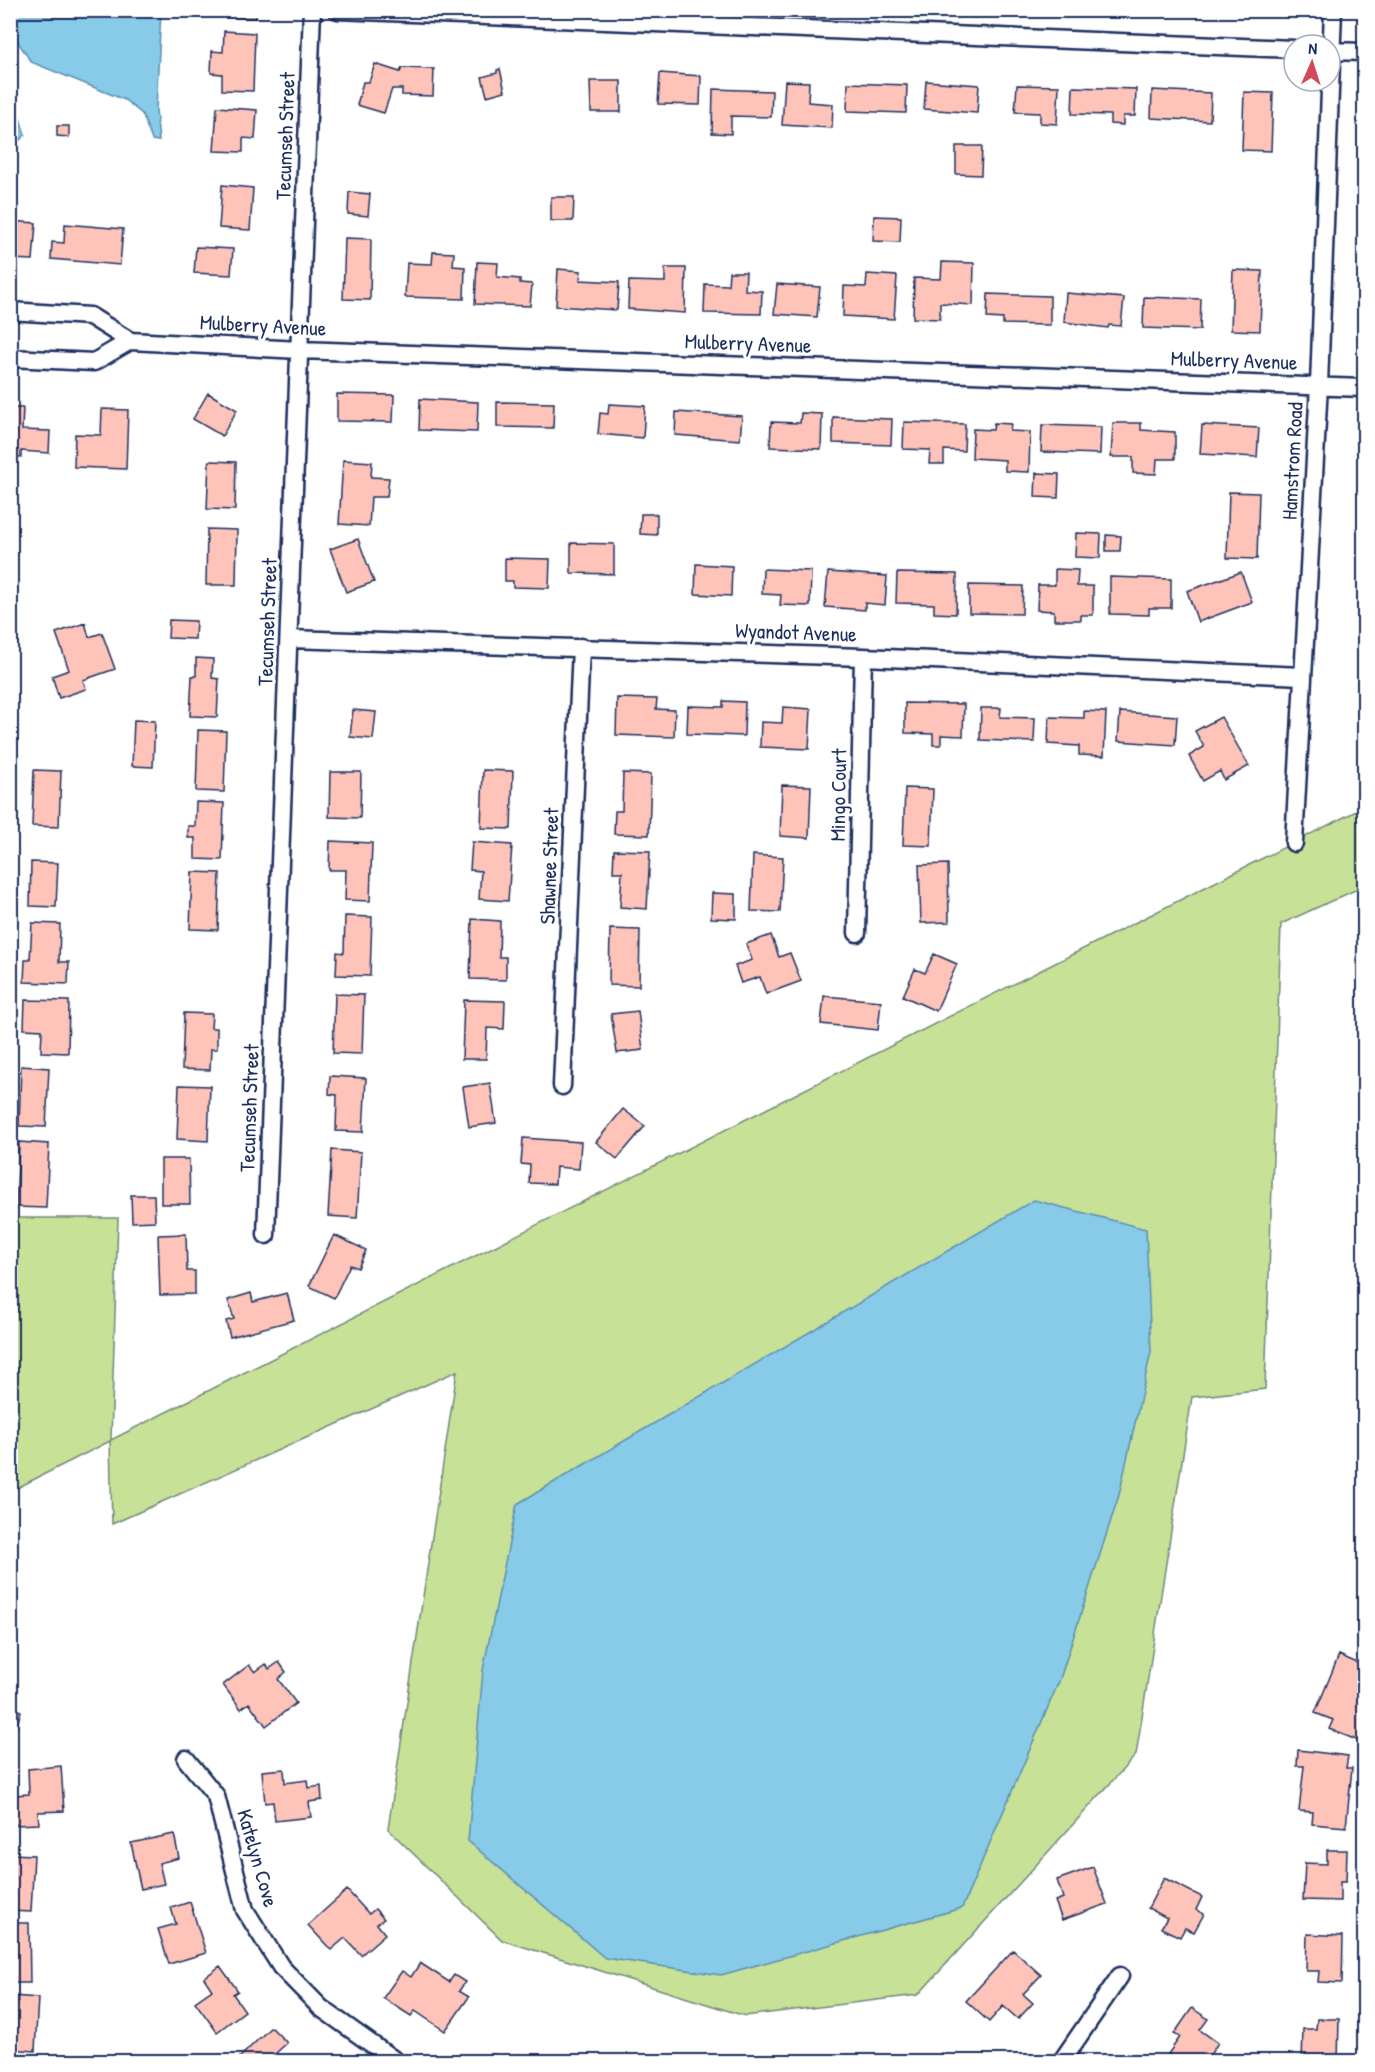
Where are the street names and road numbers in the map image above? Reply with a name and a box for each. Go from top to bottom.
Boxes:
street label: Tecumseh Street [268,71,302,200]
street label: Mulberry Avenue [199,307,327,343]
street label: Mulberry Avenue [684,326,812,360]
street label: Mulberry Avenue [1170,343,1298,377]
street label: Hamstrom Road [1274,401,1310,521]
street label: Tecumseh Street [250,557,284,686]
street label: Wyandot Avenue [735,615,857,649]
street label: Mingo Court [823,747,853,842]
street label: Shawnee Street [532,807,566,925]
street label: Tecumseh Street [232,1043,266,1172]
street label: Katelyn Cove [230,1806,286,1910]

